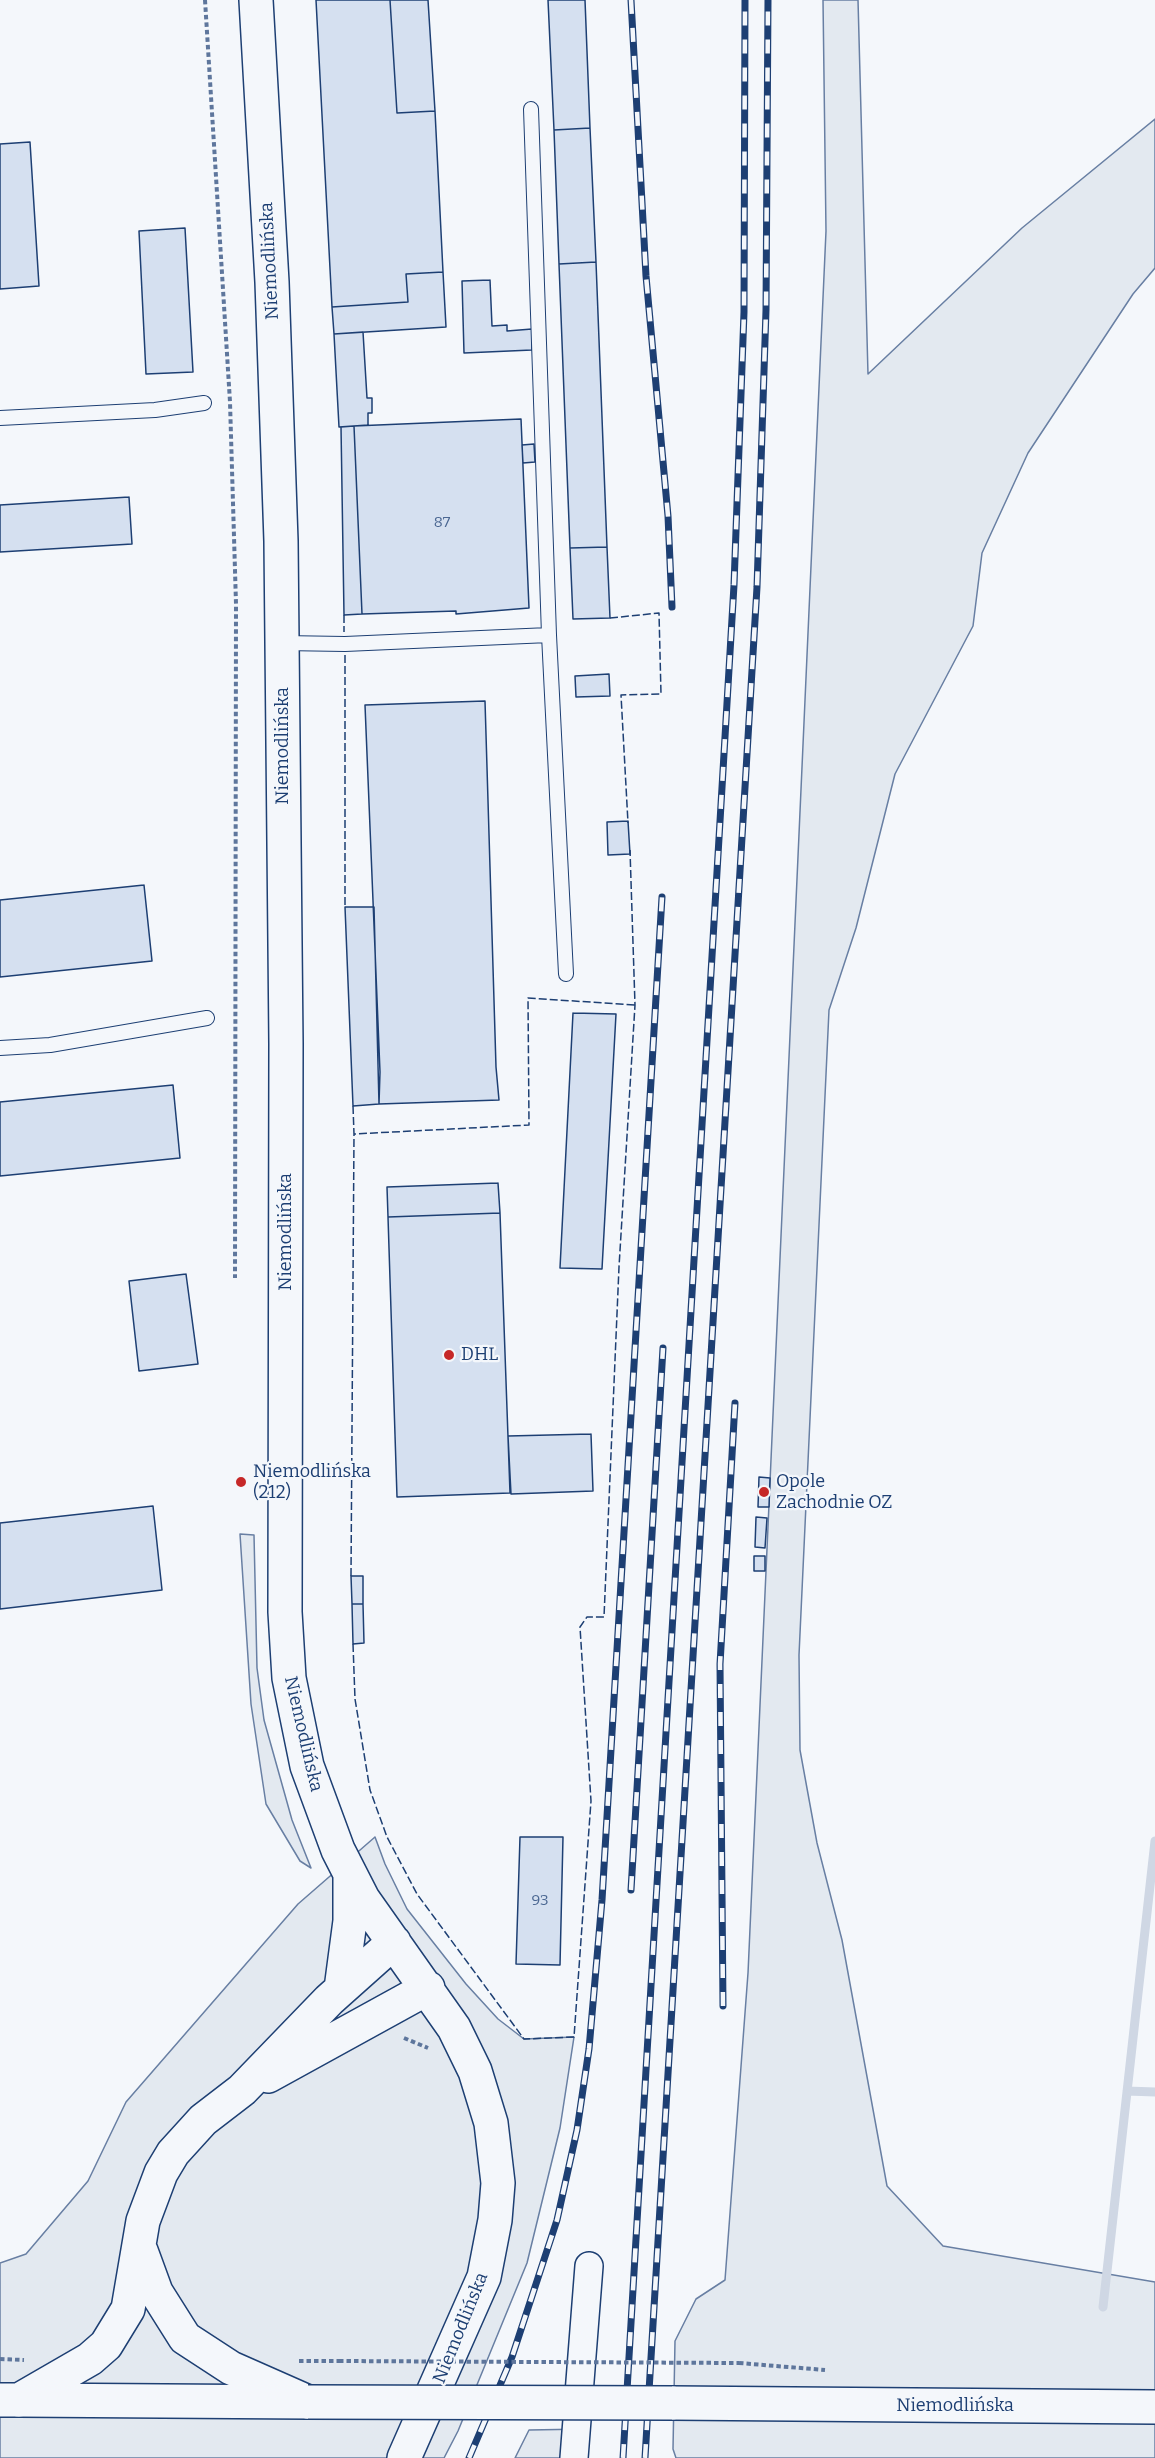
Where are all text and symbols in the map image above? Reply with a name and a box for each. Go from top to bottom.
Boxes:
street label: Niemodlińska [256,202,284,320]
house number: 87 [434,514,450,532]
street label: Niemodlińska [272,687,294,805]
street label: Niemodlińska [275,1173,297,1291]
place label: DHL [461,1344,498,1366]
marker: DHL [442,1348,456,1362]
place label: Niemodlińska (212) [253,1461,371,1504]
place label: Opole Zachodnie OZ [776,1471,892,1514]
marker: Niemodlińska (212) [234,1475,248,1489]
marker: Opole Zachodnie OZ [757,1485,771,1499]
street label: Niemodlińska [279,1674,327,1794]
house number: 93 [531,1892,549,1910]
street label: Niemodlińska [429,2269,493,2387]
street label: Niemodlińska [896,2395,1014,2417]

